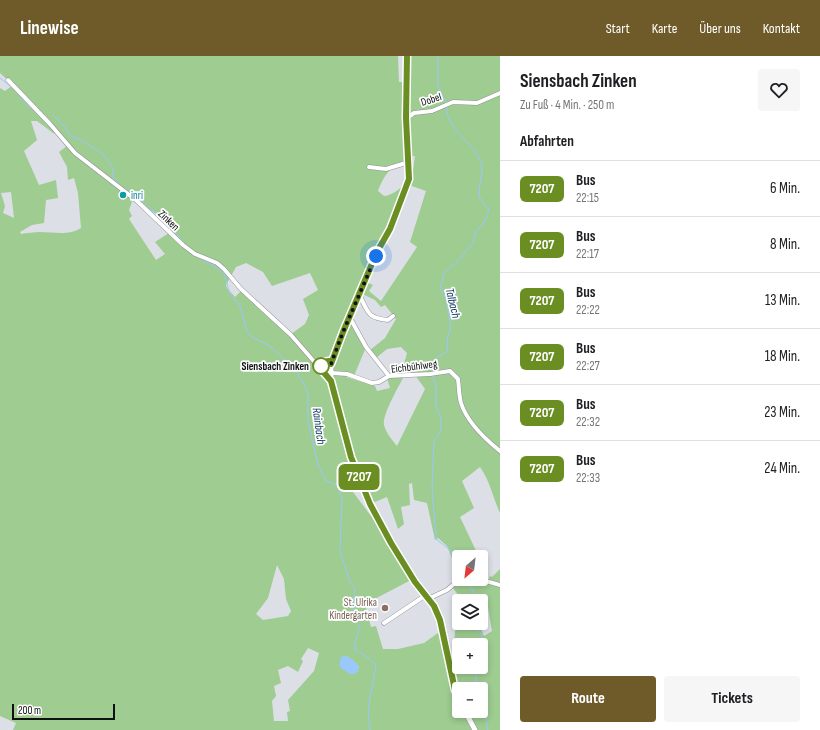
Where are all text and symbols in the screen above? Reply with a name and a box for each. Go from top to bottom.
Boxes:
text: Linewise [20,17,79,40]
text: Start [606,20,630,37]
text: Karte [652,20,677,37]
text: Über uns [699,20,741,37]
text: Kontakt [763,20,800,37]
button: heart [758,69,800,111]
text: Siensbach Zinken [520,70,637,93]
street label: Dobel [419,90,443,109]
text: Zu Fuß · 4 Min. · 250 m [520,97,614,113]
text: Abfahrten [520,132,574,151]
text: Bus [576,171,595,190]
text: 6 Min. [770,179,800,198]
text: 7207 [530,180,554,197]
place label: inri [131,189,143,202]
marker: inri [118,190,128,200]
text: 22:15 [576,190,599,206]
street label: Zinken [155,207,182,234]
text: Bus [576,227,595,246]
text: 8 Min. [770,235,800,254]
text: 7207 [530,236,554,253]
your location [366,246,386,266]
text: 22:17 [576,246,599,262]
text: Bus [576,283,595,302]
water label: Talbach [442,287,463,320]
text: 13 Min. [765,291,800,310]
text: 7207 [530,292,554,309]
text: 22:22 [576,302,600,318]
text: Bus [576,339,595,358]
text: 18 Min. [765,347,800,366]
text: 7207 [530,348,554,365]
marker: Siensbach Zinken [312,357,330,375]
street label: Eichbühlweg [390,357,439,376]
text: 22:27 [576,358,600,374]
place label: Siensbach Zinken [241,360,309,373]
text: Bus [576,395,595,414]
text: 23 Min. [764,403,800,422]
text: 7207 [530,404,554,421]
water label: Rainbach [309,407,328,445]
text: 22:32 [576,414,600,430]
text: Bus [576,451,595,470]
text: 24 Min. [764,459,800,478]
text: 7207 [530,460,554,477]
line badge: 7207 [331,464,387,490]
text: 7207 [347,468,371,485]
text: 22:33 [576,470,600,486]
north arrow [452,550,488,586]
map controls [452,550,488,718]
button: layers [452,594,488,630]
place label: St. Ulrika Kindergarten [329,596,377,622]
marker: St. Ulrika Kindergarten [380,603,390,613]
button: + [452,638,488,674]
button: Route [520,676,656,722]
button: Tickets [664,676,800,722]
button: − [452,682,488,718]
scale bar [12,702,115,721]
text: 200 m [18,704,41,717]

